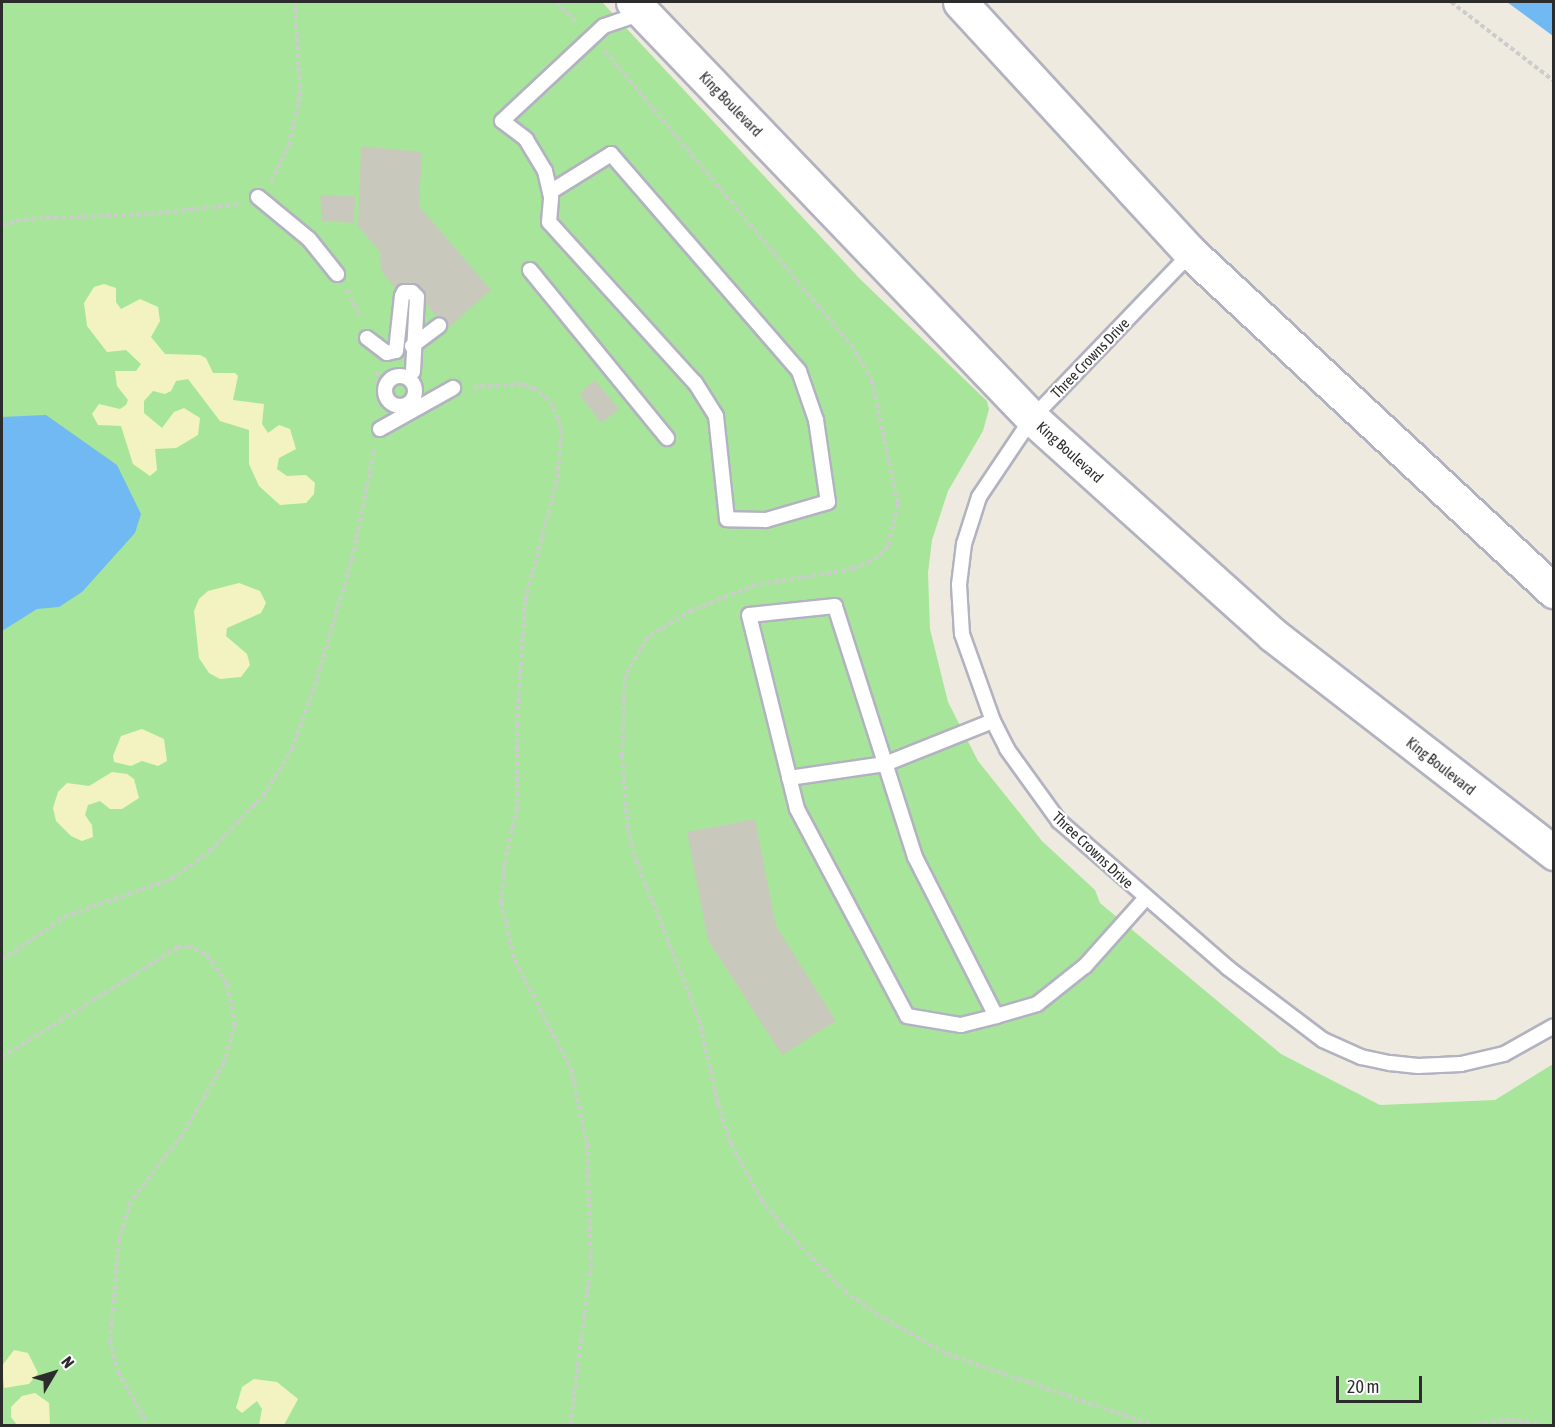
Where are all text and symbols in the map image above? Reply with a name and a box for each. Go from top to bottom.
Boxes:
street label: King Boulevard [696,68,766,140]
street label: Three Crowns Drive [1047,314,1133,402]
street label: King Boulevard [1033,418,1107,486]
street label: King Boulevard [1403,733,1479,799]
street label: Three Crowns Drive [1049,808,1137,892]
north arrow [24,1343,84,1403]
text: N [58,1353,78,1371]
scale bar [1339,1364,1424,1402]
text: 20 m [1347,1376,1379,1397]

